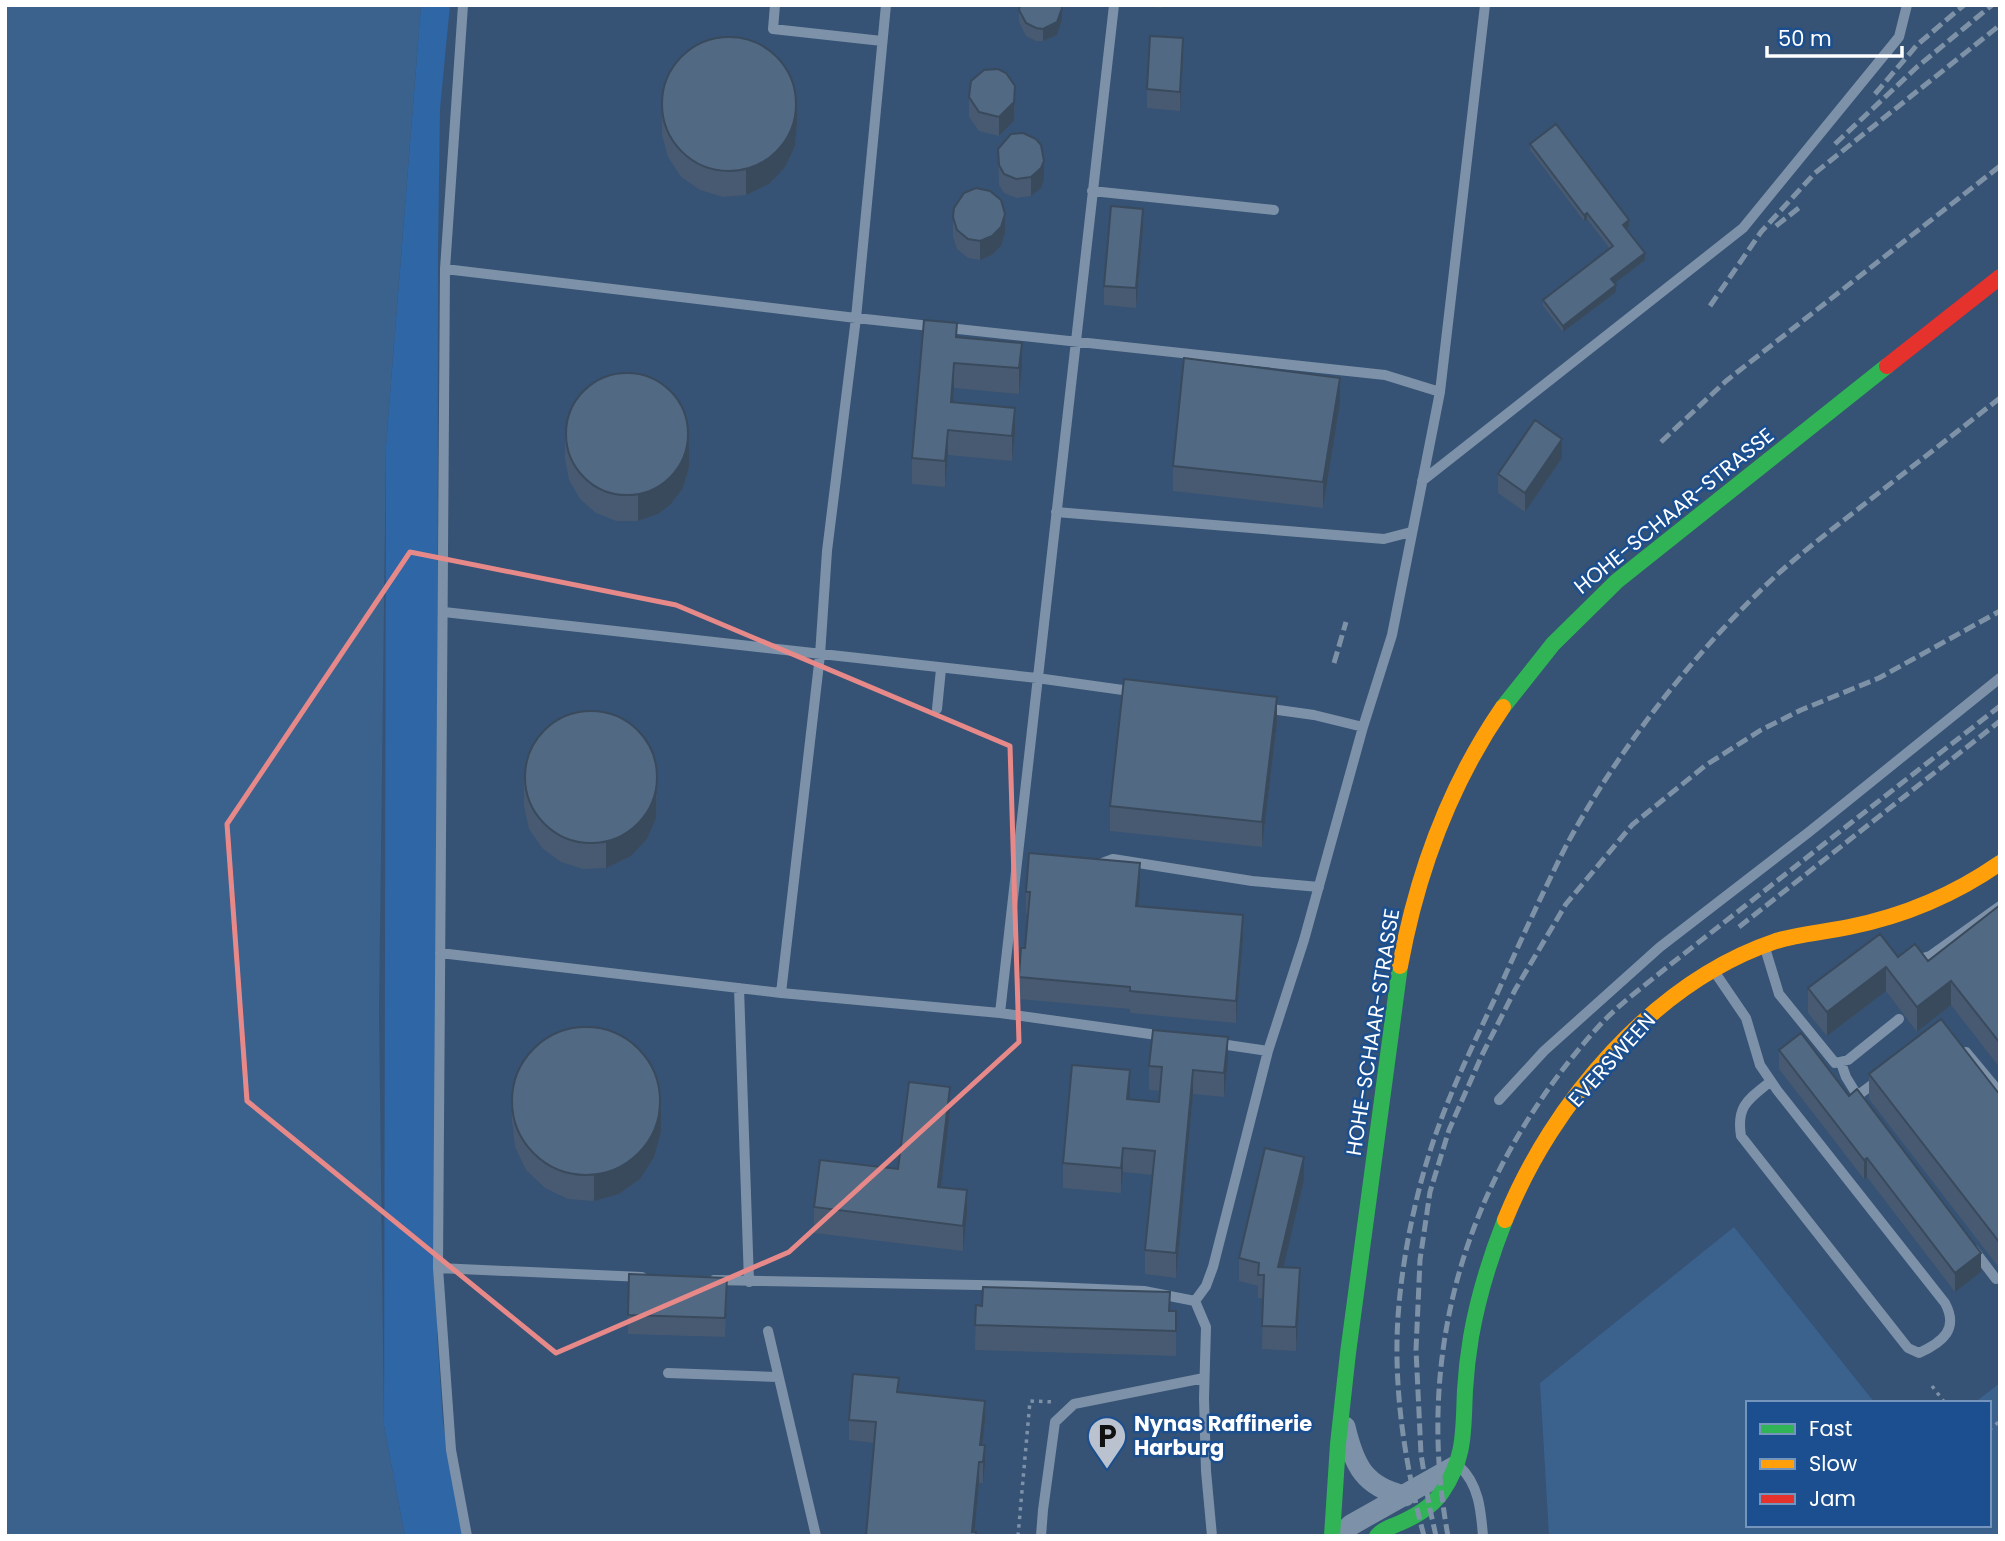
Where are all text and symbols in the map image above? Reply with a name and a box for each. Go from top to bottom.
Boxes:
scale bar [1767,14,1902,58]
text: 50 m [1778,24,1832,53]
street label: HOHE-SCHAAR-STRASSE [1568,421,1780,600]
street label: HOHE-SCHAAR-STRASSE [1339,906,1406,1157]
street label: EVERSWEEN [1561,1006,1662,1113]
legend [1746,1401,1991,1527]
place label: Nynas Raffinerie Harburg [1134,1409,1312,1462]
text: Fast [1809,1414,1852,1443]
parking icon: Nynas Raffinerie Harburg [1086,1415,1128,1470]
text: Slow [1809,1449,1857,1478]
text: Jam [1809,1484,1856,1513]

